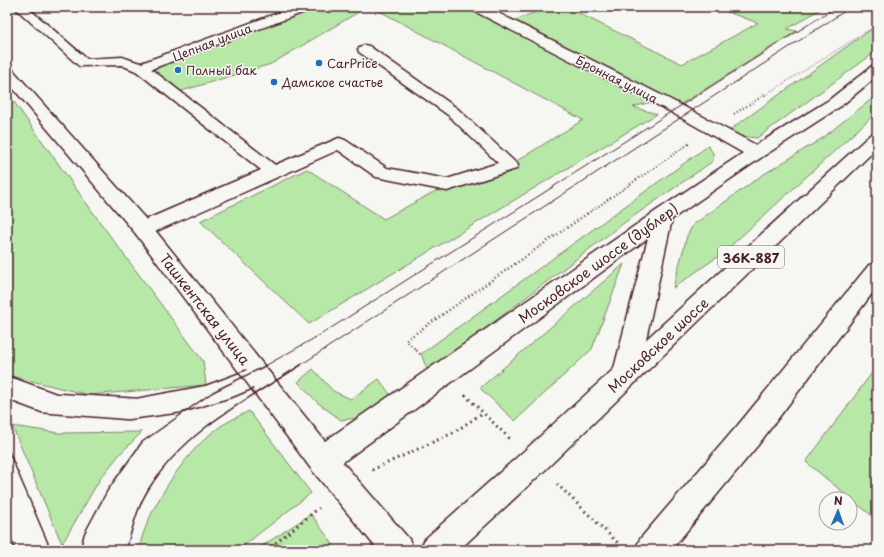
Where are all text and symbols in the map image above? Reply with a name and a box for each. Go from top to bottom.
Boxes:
street label: Цепная улица [170,18,255,65]
street label: Бронная улица [573,51,662,108]
place label: CarPrice [327,54,378,72]
marker: CarPrice [314,58,324,68]
place label: Полный бак [186,61,257,79]
marker: Полный бак [173,65,183,75]
place label: Дамское счастье [281,73,383,91]
marker: Дамское счастье [269,77,279,87]
street label: Московское шоссе (дублер) [514,198,682,328]
road number: 36К-887 [718,246,784,268]
street label: Ташкентская улица [155,249,255,369]
street label: Московское шоссе [603,293,713,397]
north arrow [818,491,858,531]
text: N [834,492,843,509]

